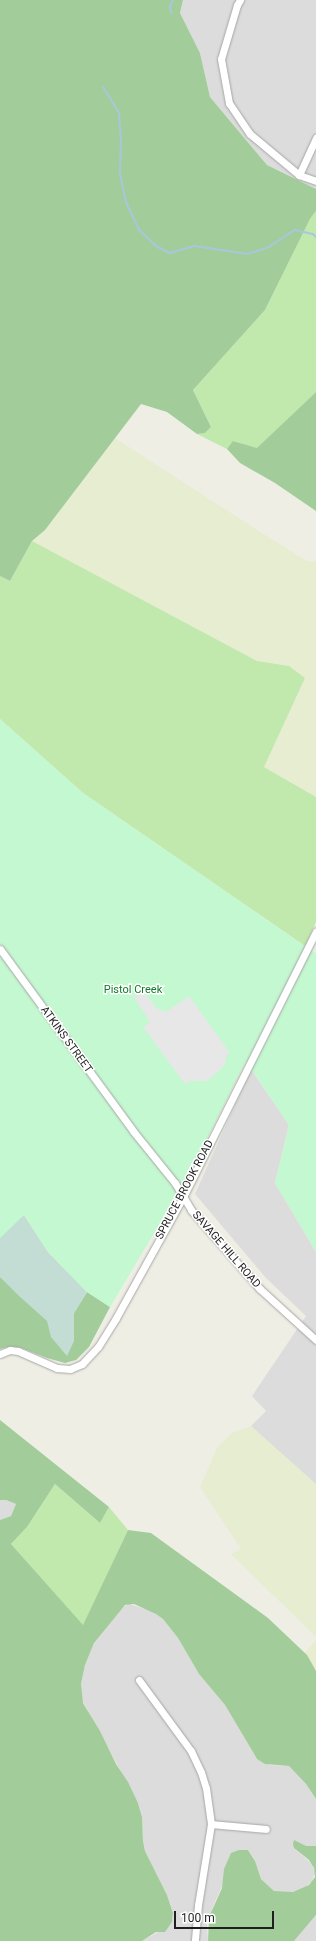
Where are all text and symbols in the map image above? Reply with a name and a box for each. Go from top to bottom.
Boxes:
park label: Pistol Creek [104,983,162,997]
street label: ATKINS STREET [37,1004,95,1076]
street label: SPRUCE BROOK ROAD [153,1138,217,1242]
street label: SAVAGE HILL ROAD [189,1209,263,1291]
scale bar [176,1903,276,1929]
text: 100 m [181,1911,215,1925]

